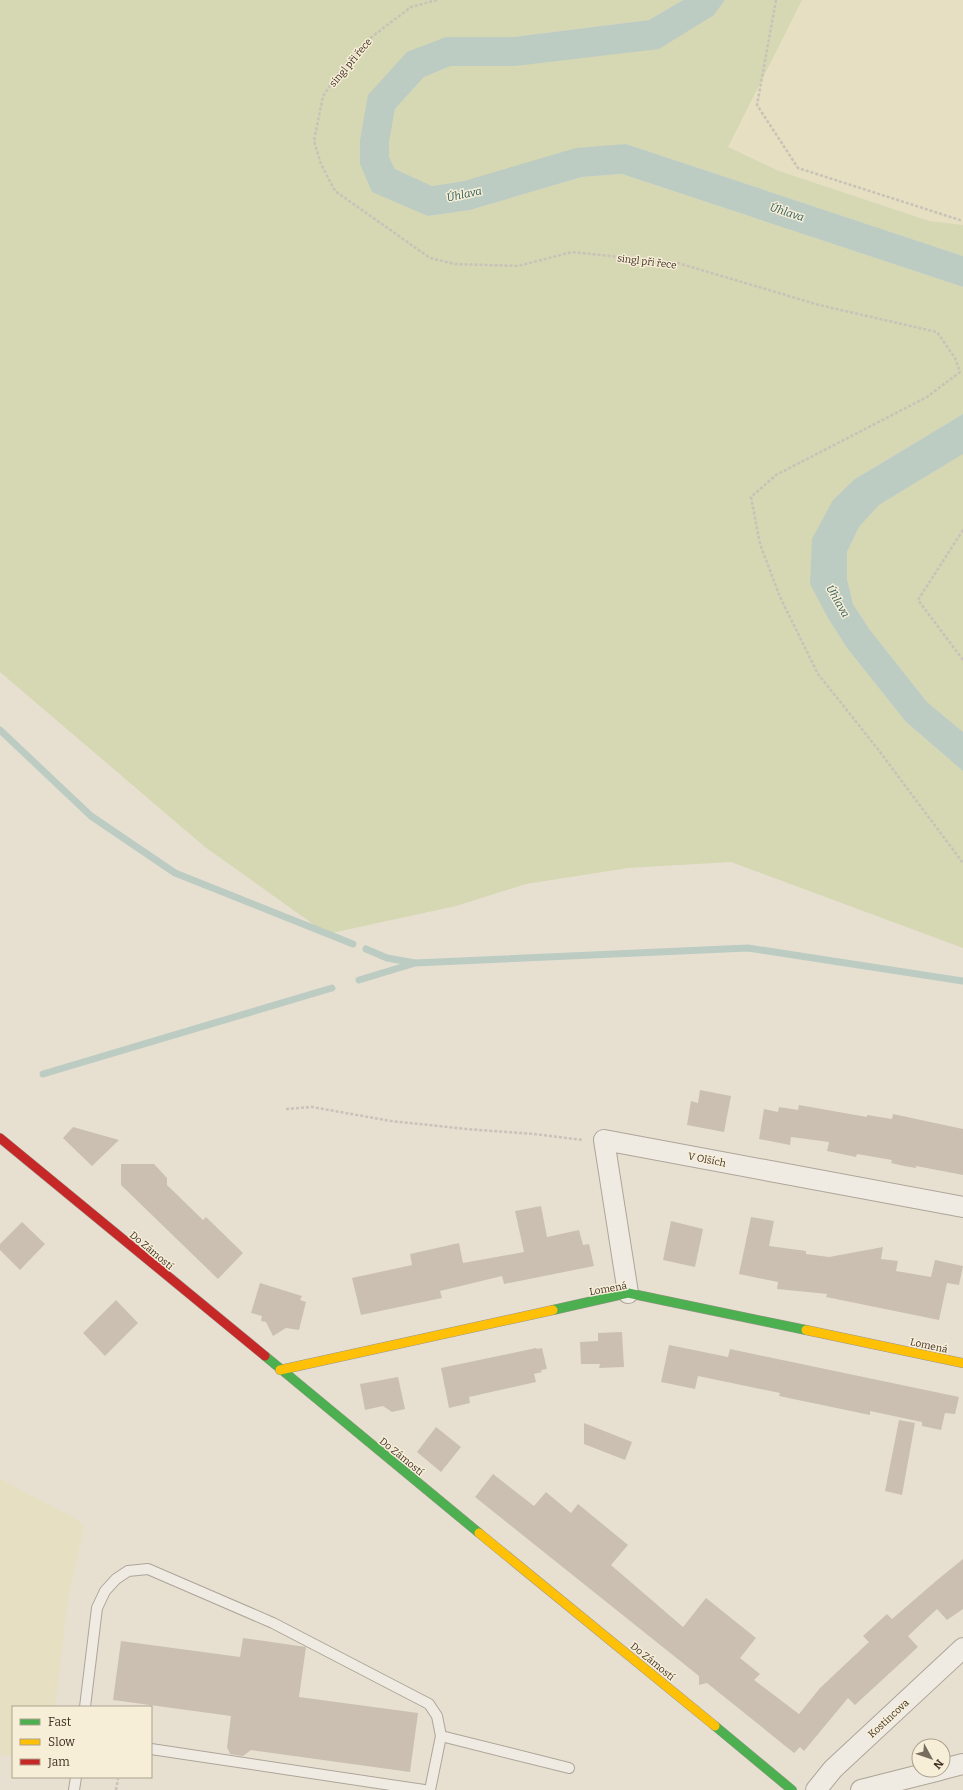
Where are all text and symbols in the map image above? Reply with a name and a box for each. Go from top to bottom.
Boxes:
street label: singl při řece [327,36,375,89]
water label: Úhlava [445,183,483,205]
water label: Úhlava [768,200,806,224]
street label: singl při řece [617,252,677,272]
water label: Úhlava [823,582,853,620]
street label: V Olších [687,1149,728,1170]
street label: Do Zámostí [127,1228,176,1272]
street label: Lomená [588,1280,628,1298]
street label: Lomená [909,1336,949,1356]
street label: Do Zámostí [377,1435,426,1478]
street label: Do Zámostí [628,1640,677,1683]
street label: Kostincova [866,1697,912,1741]
legend [12,1706,152,1778]
text: Fast [48,1715,72,1729]
text: Slow [48,1735,75,1749]
north arrow [911,1738,951,1778]
text: Jam [47,1755,70,1769]
text: N [930,1757,946,1772]

